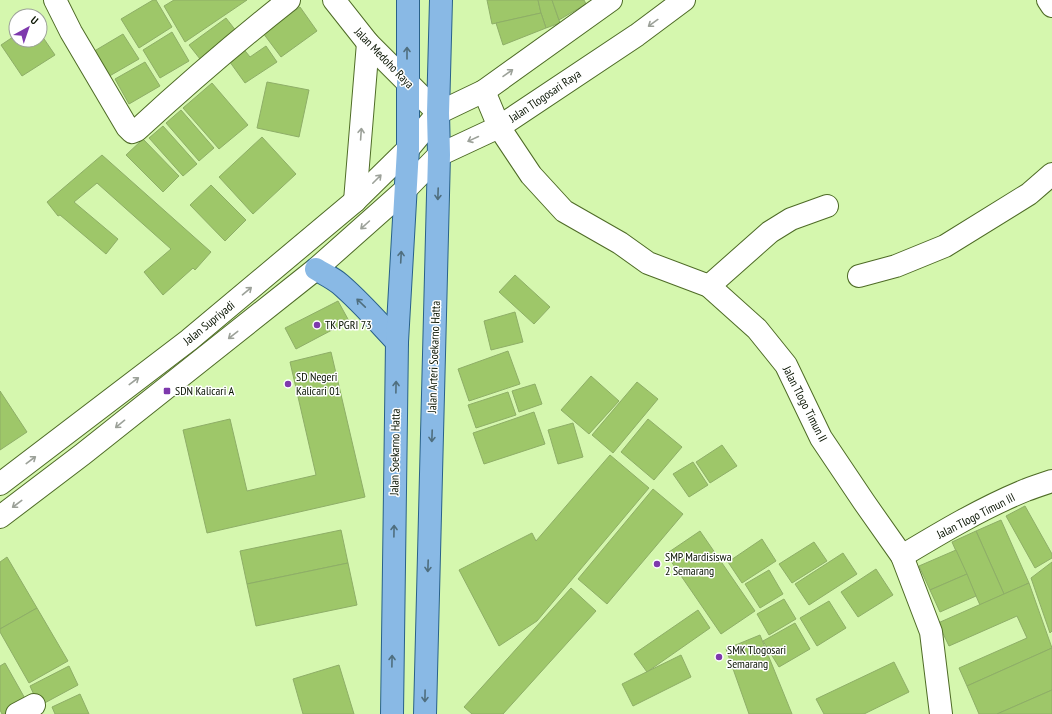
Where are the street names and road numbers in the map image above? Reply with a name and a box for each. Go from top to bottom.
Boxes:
street label: Jalan Medoho Raya [351,23,417,91]
street label: Jalan Tlogosari Raya [505,66,584,126]
street label: Jalan Supriyadi [179,297,237,348]
street label: Jalan Arteri Soekarno Hatta [424,300,443,414]
street label: Jalan Tlogo Timun II [779,362,831,444]
street label: Jalan Soekarno Hatta [386,408,403,496]
street label: Jalan Tlogo Timun III [933,489,1017,542]

